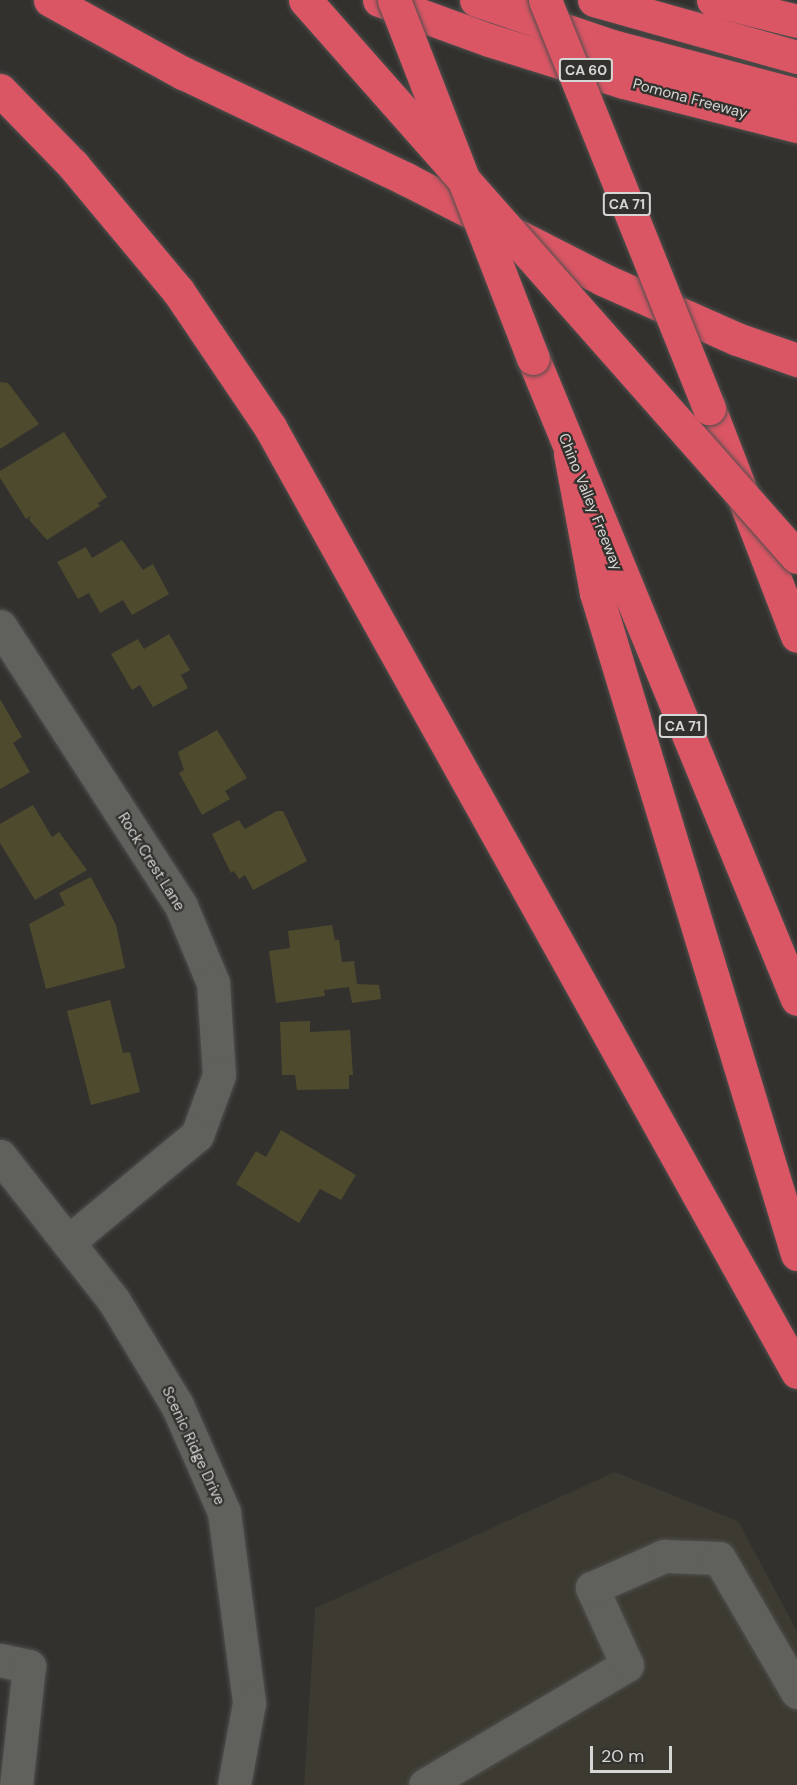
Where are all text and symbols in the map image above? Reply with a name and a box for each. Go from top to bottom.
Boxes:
road number: CA 60 [558,59,614,81]
street label: Pomona Freeway [631,75,749,123]
road number: CA 71 [602,193,652,215]
street label: Chino Valley Freeway [554,431,626,573]
road number: CA 71 [658,715,708,737]
street label: Rock Crest Lane [114,810,188,914]
street label: Scenic Ridge Drive [158,1384,228,1508]
scale bar [593,1734,676,1772]
text: 20 m [601,1744,644,1768]

